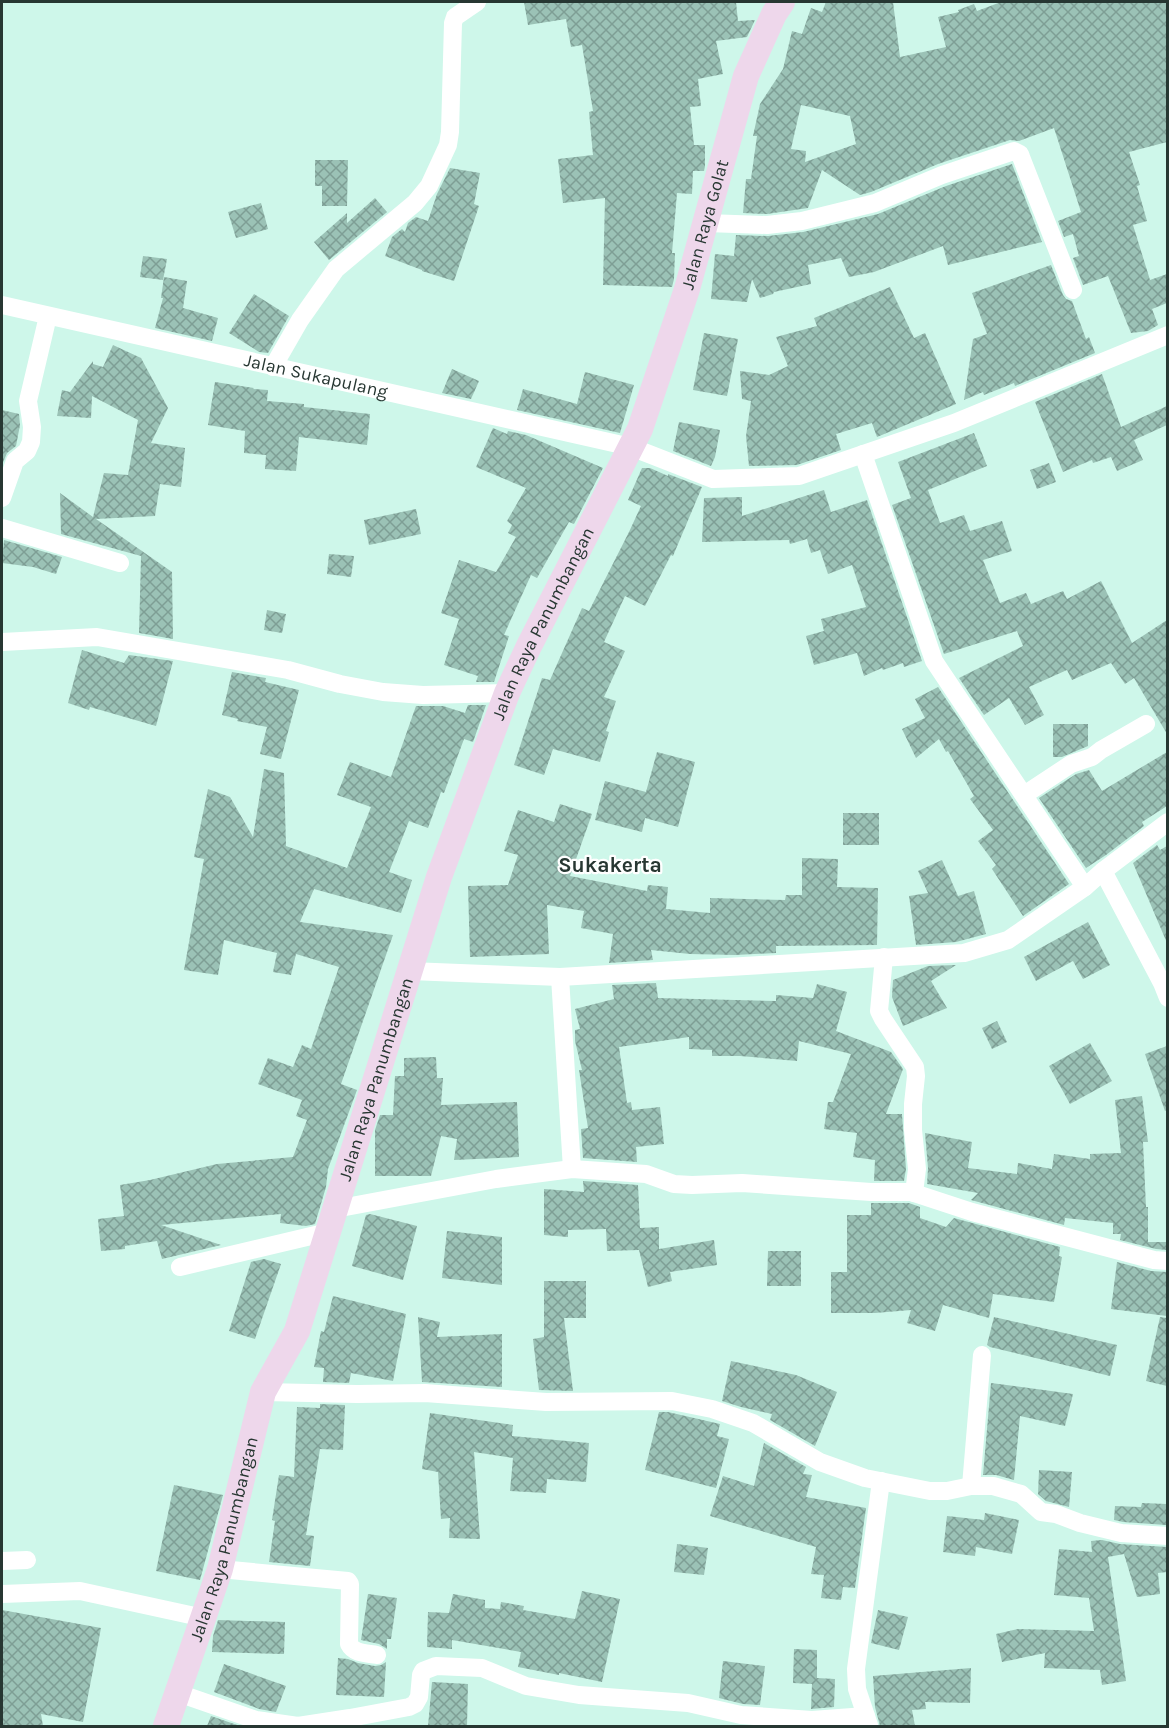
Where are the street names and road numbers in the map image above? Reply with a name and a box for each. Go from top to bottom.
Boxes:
street label: Jalan Raya Golat [676,157,733,292]
street label: Jalan Sukapulang [242,349,390,403]
street label: Jalan Raya Panumbangan [487,523,599,723]
street label: Jalan Raya Panumbangan [334,975,418,1183]
street label: Jalan Raya Panumbangan [185,1434,263,1644]

